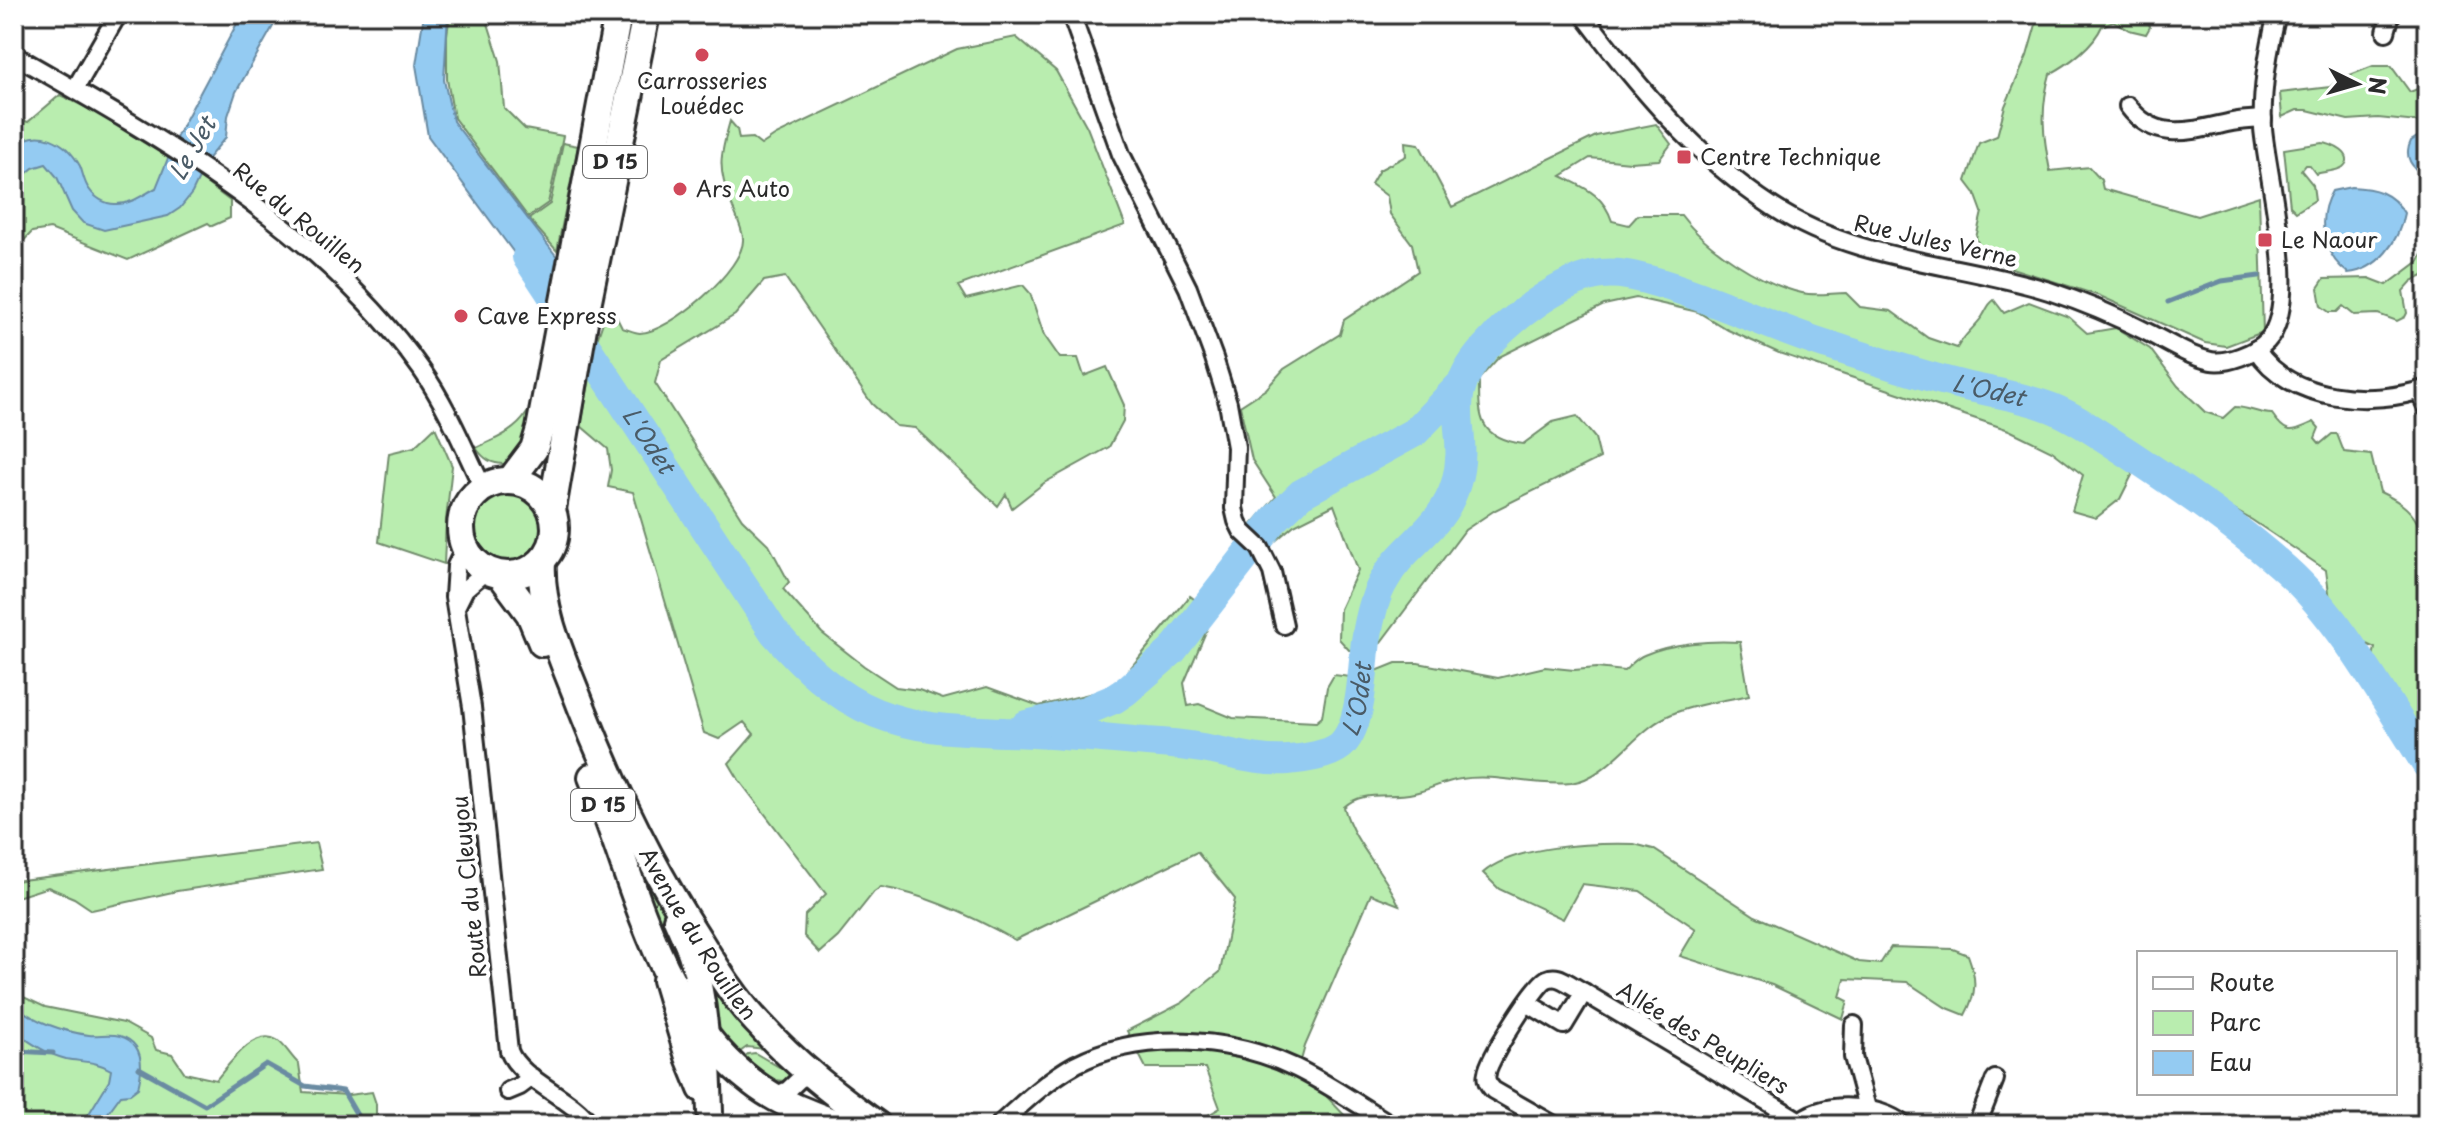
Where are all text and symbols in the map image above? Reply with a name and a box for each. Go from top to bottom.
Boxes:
north arrow [2317,44,2397,124]
marker: Carrosseries Louédec [693,46,711,64]
place label: Carrosseries Louédec [637,63,767,121]
text: N [2361,76,2396,96]
water label: Le Jet [159,107,225,186]
place label: Centre Technique [1700,139,1881,172]
road number: D 15 [583,146,647,178]
marker: Centre Technique [1675,148,1693,166]
street label: Rue du Rouillen [227,153,373,280]
place label: Ars Auto [696,171,790,204]
marker: Ars Auto [671,180,689,198]
street label: Rue Jules Verne [1851,205,2021,274]
place label: Le Naour [2281,222,2378,255]
marker: Le Naour [2256,231,2274,249]
place label: Cave Express [477,298,617,331]
marker: Cave Express [452,307,470,325]
water label: L'Odet [1949,364,2032,415]
water label: L'Odet [614,399,687,483]
water label: L'Odet [1331,658,1380,741]
road number: D 15 [571,789,635,821]
street label: Route du Cleuyou [442,794,494,980]
street label: Avenue du Rouillen [632,841,766,1026]
legend [2137,951,2397,1095]
text: Route [2209,963,2275,999]
street label: Allée des Peupliers [1611,972,1796,1101]
text: Parc [2209,1003,2261,1039]
text: Eau [2209,1043,2252,1079]

